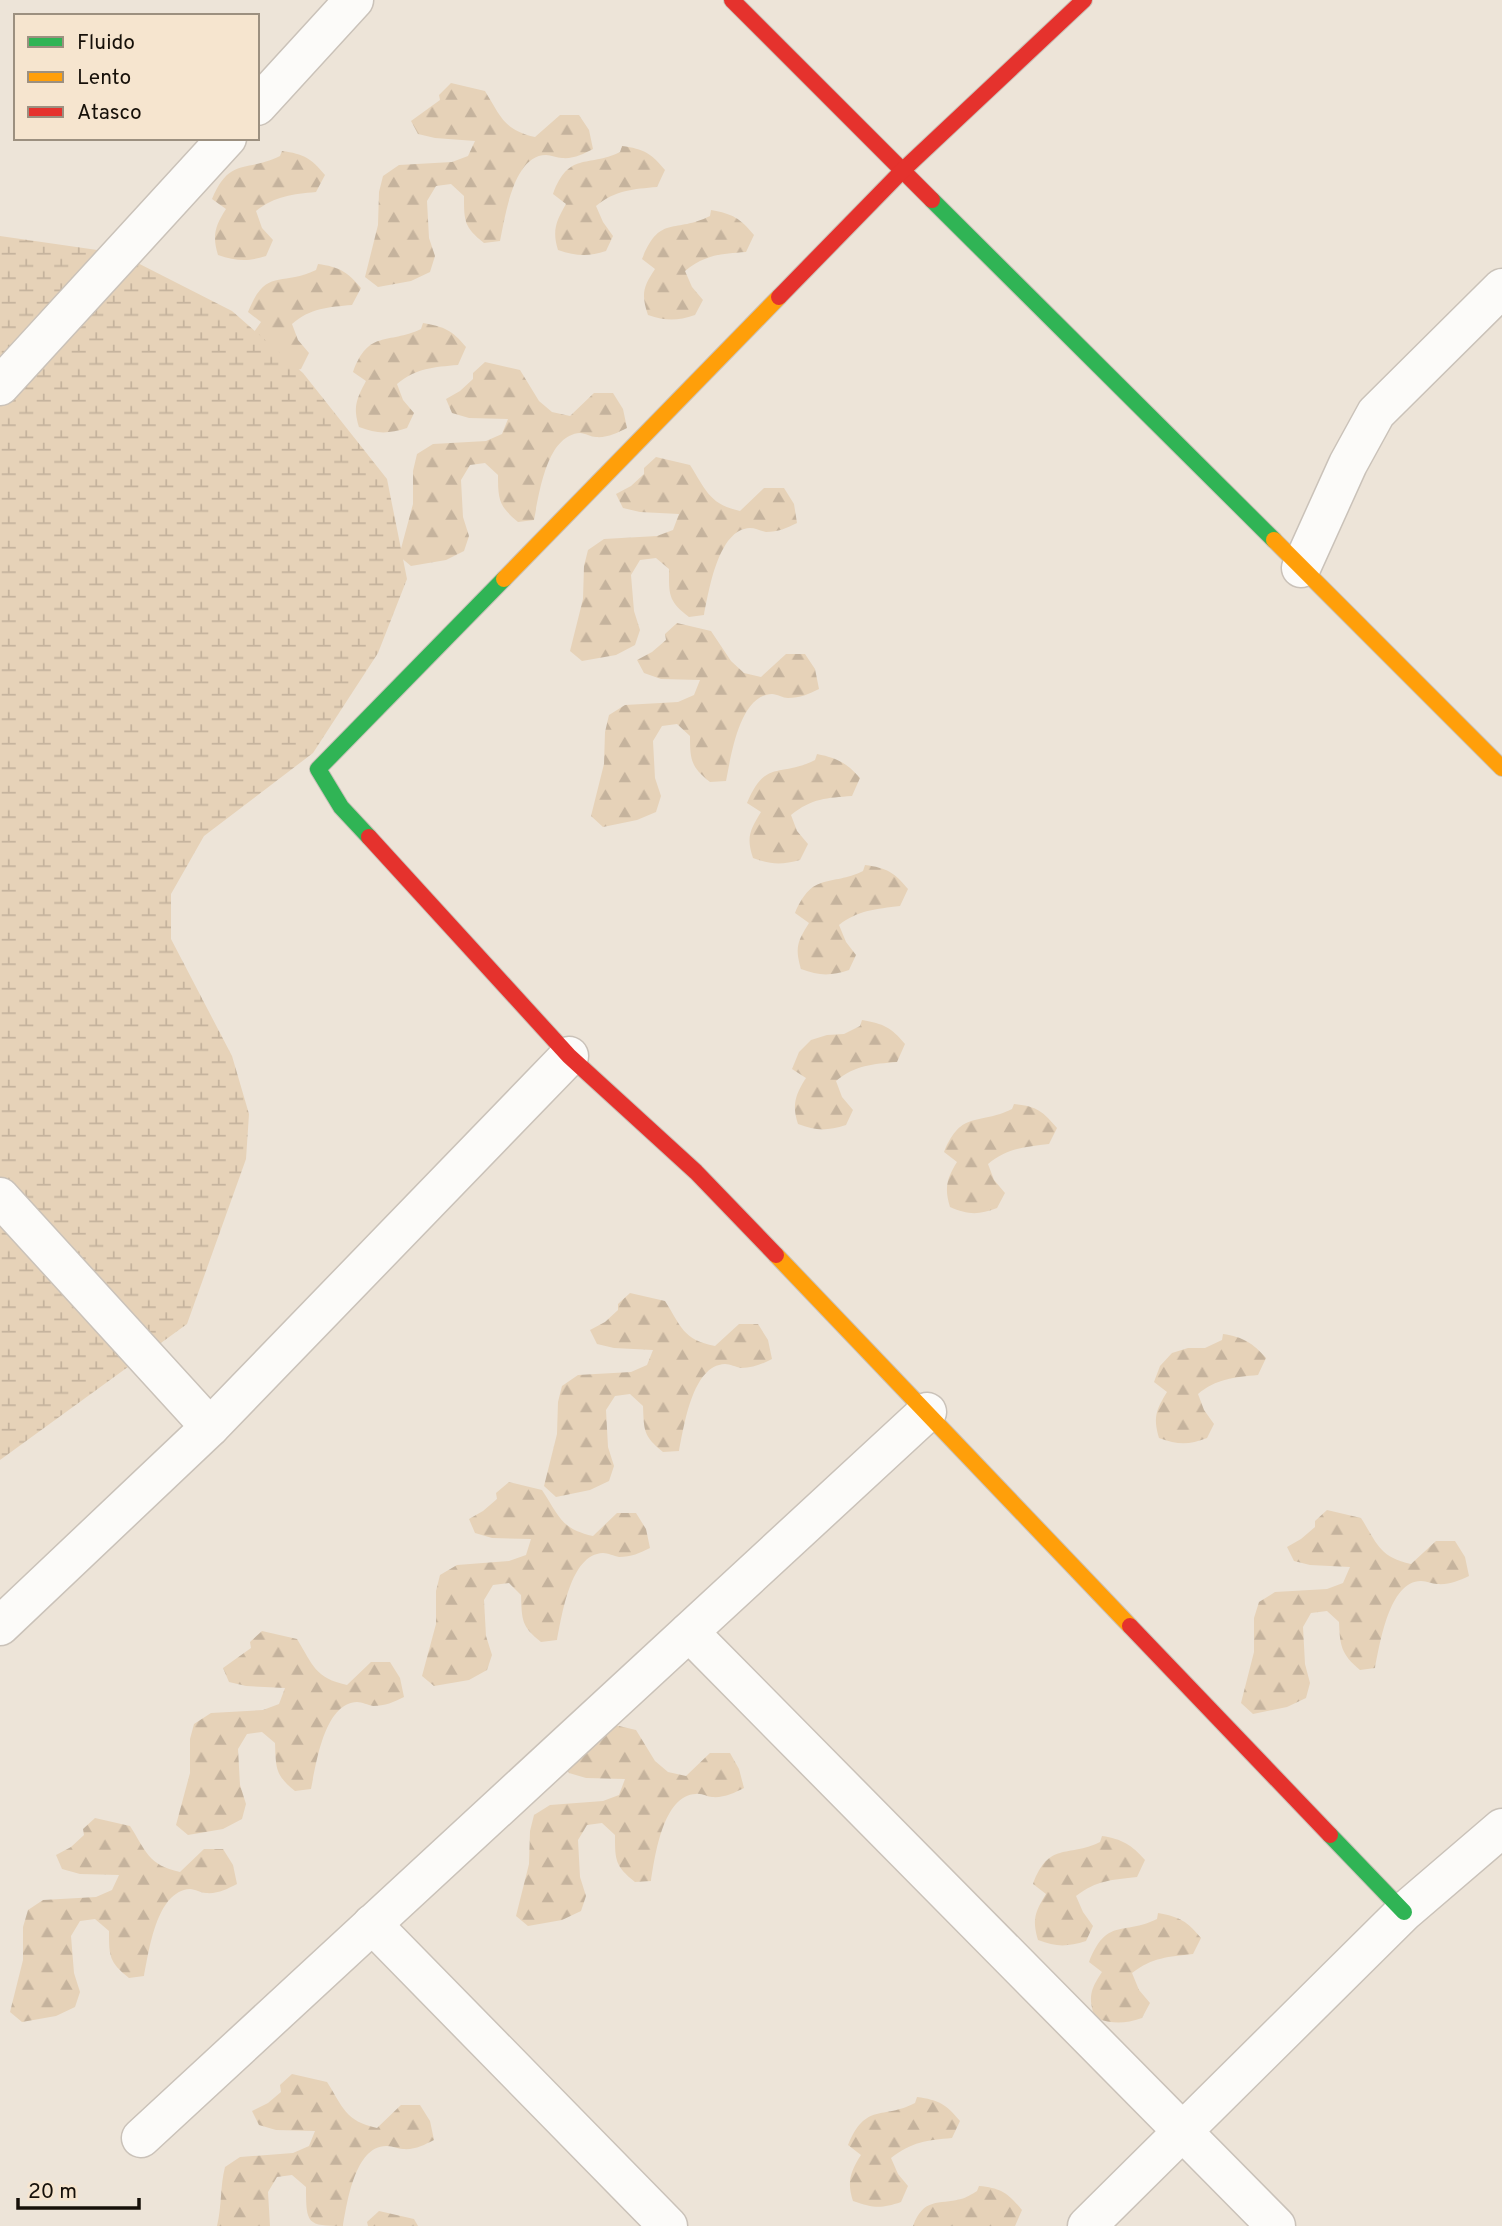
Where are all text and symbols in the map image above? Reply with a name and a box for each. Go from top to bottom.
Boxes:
legend [14,14,259,140]
text: Fluido [77,30,135,57]
text: Lento [77,65,131,92]
text: Atasco [77,100,142,127]
scale bar [18,2166,138,2210]
text: 20 m [28,2179,77,2206]

